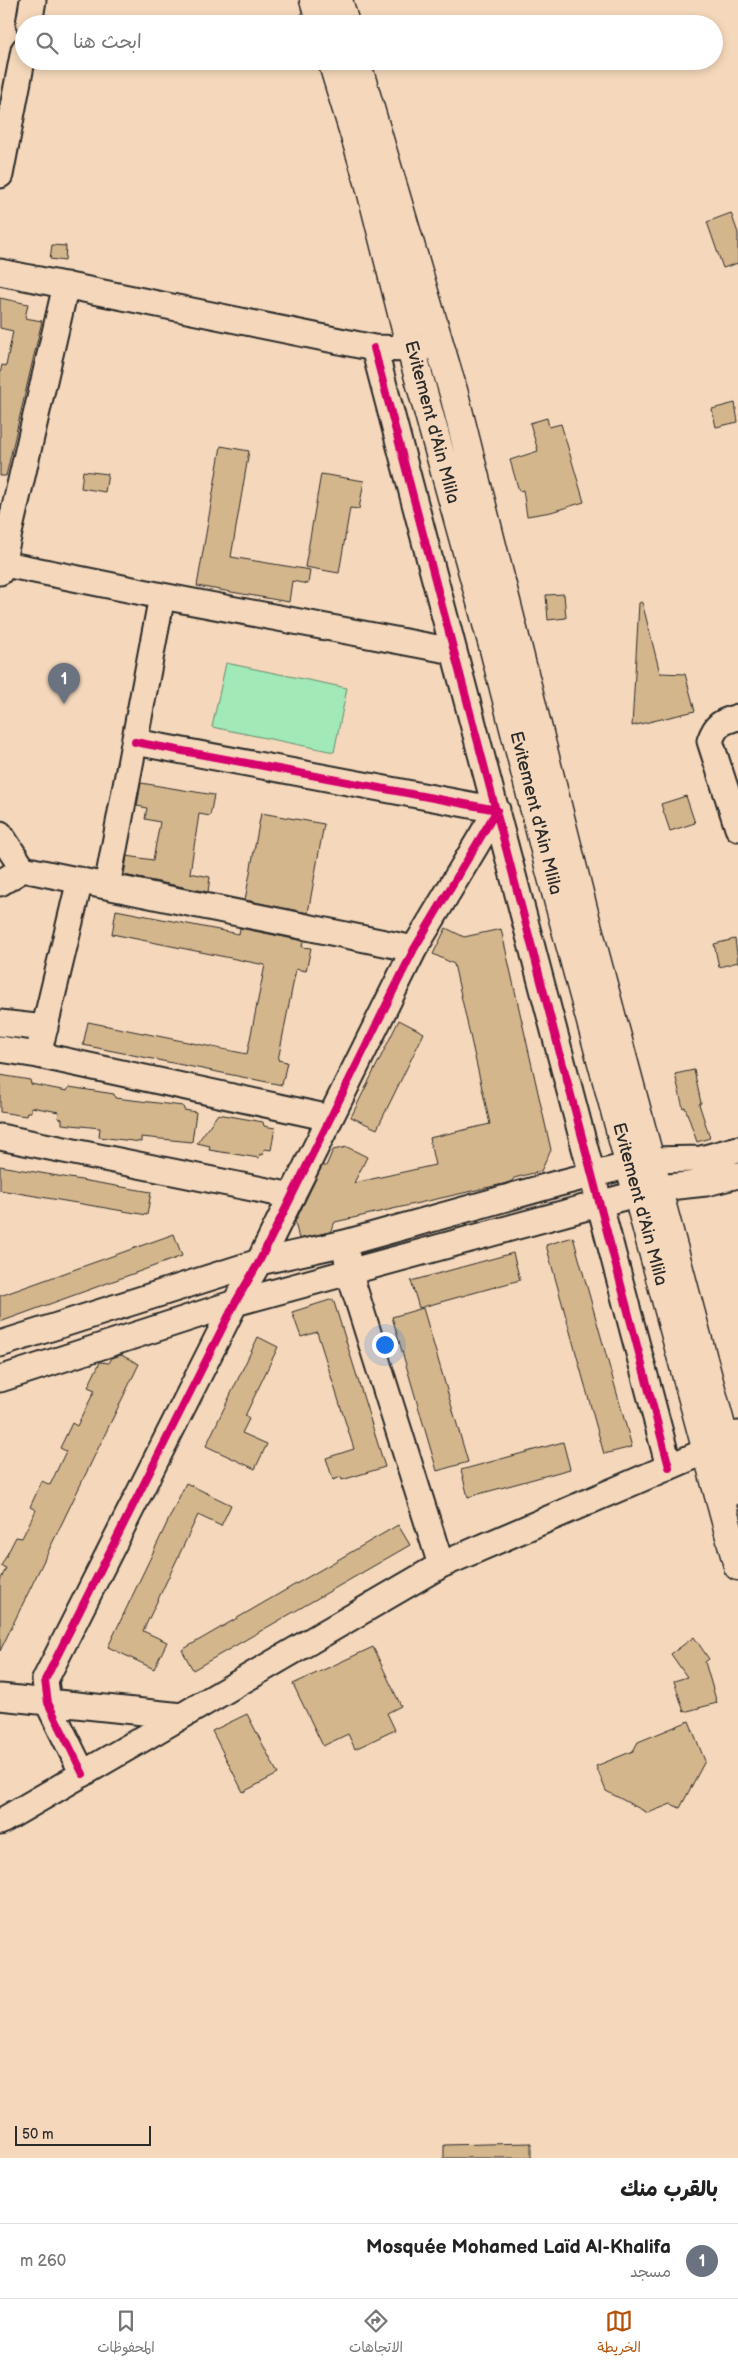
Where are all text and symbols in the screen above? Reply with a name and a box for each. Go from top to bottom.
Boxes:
search box [15,15,723,70]
icon: search [33,29,61,57]
text: ابحث هنا [73,31,142,54]
street label: Evitement d'Ain Mlila [400,338,464,506]
pin: 1 [48,663,80,704]
street label: Evitement d'Ain Mlila [506,729,566,897]
street label: Evitement d'Ain Mlila [608,1120,672,1288]
your location [372,1332,398,1358]
scale bar [15,2123,151,2146]
text: 50 m [22,2126,54,2143]
text: بالقرب منك [620,2177,718,2202]
text: Mosquée Mohamed Laïd Al-Khalifa [366,2236,671,2259]
text: 260 m [20,2252,66,2271]
text: 1 [699,2252,705,2271]
text: مسجد [630,2263,671,2282]
tab: المحفوظات [97,2307,155,2360]
tab: الاتجاهات [349,2307,403,2360]
tab: الخريطة [597,2307,641,2360]

